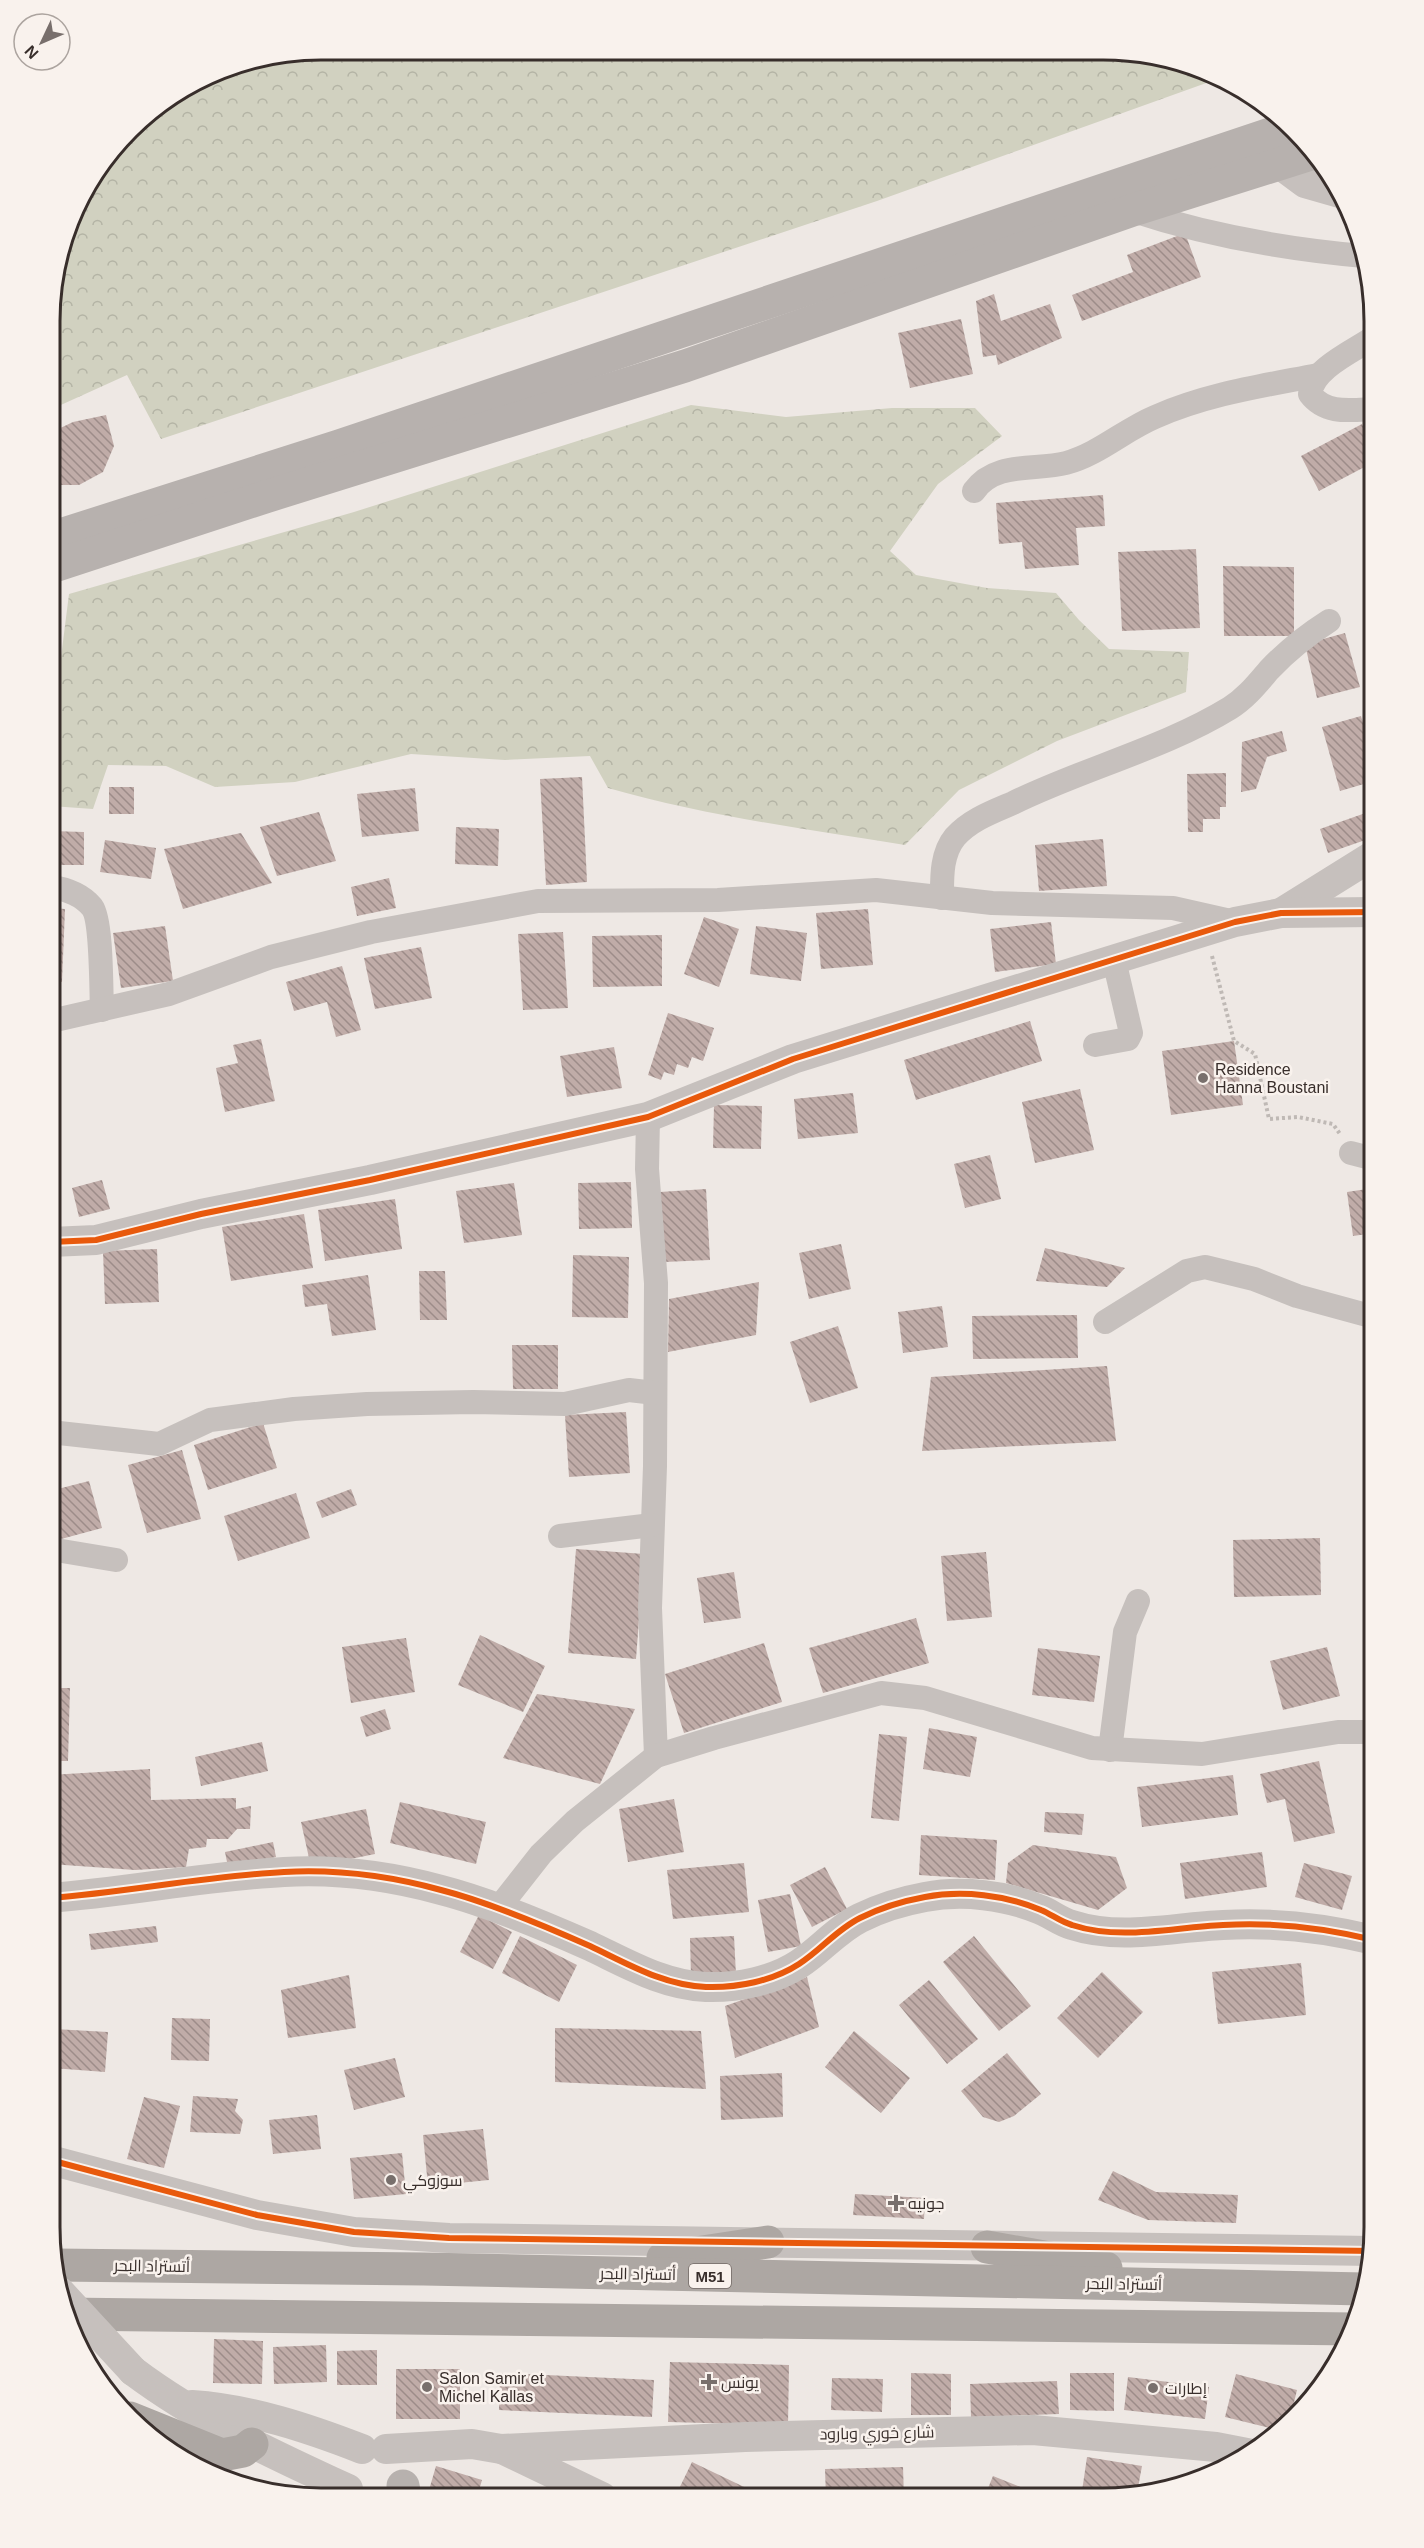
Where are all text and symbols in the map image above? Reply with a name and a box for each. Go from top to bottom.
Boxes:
north arrow [12,12,72,72]
text: N [21,42,42,62]
place label: Residence Hanna Boustani [1215,1061,1329,1096]
marker: Residence Hanna Boustani [1196,1071,1210,1085]
place label: سوزوكي [403,2172,463,2194]
marker: سوزوكي [384,2173,398,2187]
place label: جونيه [908,2195,944,2213]
marker: جونيه [889,2196,903,2210]
street label: أتستراد البحر [113,2256,190,2276]
street label: أتستراد البحر [599,2264,676,2284]
road number: M51 [689,2264,731,2288]
street label: أتستراد البحر [1085,2274,1162,2294]
place label: Salon Samir et Michel Kallas [439,2370,544,2405]
place label: يونس [721,2374,759,2393]
marker: يونس [702,2375,716,2389]
marker: Salon Samir et Michel Kallas [420,2380,434,2394]
place label: إطارات [1165,2380,1207,2398]
marker: إطارات [1146,2381,1160,2395]
street label: شارع خوري وبارود [819,2423,935,2448]

